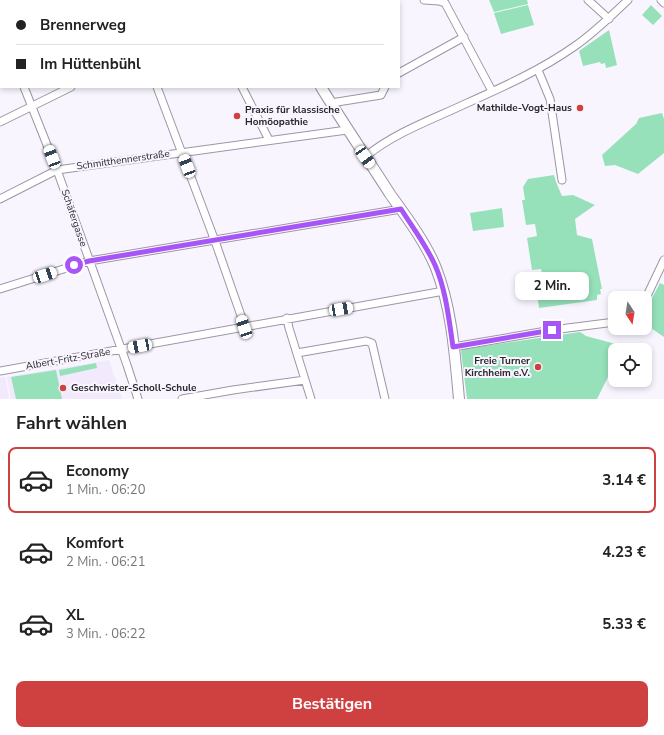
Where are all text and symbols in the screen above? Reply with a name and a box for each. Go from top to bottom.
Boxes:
text: Brennerweg [40,15,126,35]
text: Im Hüttenbühl [40,54,141,74]
place label: Mathilde-Vogt-Haus [477,101,572,115]
place label: Praxis für klassische Homöopathie [245,103,340,129]
marker: Mathilde-Vogt-Haus [575,103,585,113]
marker: Praxis für klassische Homöopathie [232,111,242,121]
car [42,144,62,170]
car [353,144,377,170]
street label: Schmitthennerstraße [75,147,171,173]
car [177,153,197,179]
street label: Schäfergasse [58,187,90,249]
route start [65,256,83,274]
car [32,266,58,284]
callout: 2 Min. [515,272,589,300]
text: 2 Min. [534,277,570,295]
north arrow [608,291,652,335]
map controls [608,291,652,387]
car [328,301,354,317]
car [235,314,253,340]
route end [543,321,561,339]
car [127,338,153,354]
button: locate [608,343,652,387]
street label: Albert-Fritz-Straße [24,345,112,373]
place label: Freie Turner Kirchheim e.V. [465,354,530,380]
marker: Freie Turner Kirchheim e.V. [533,362,543,372]
place label: Geschwister-Scholl-Schule [71,381,197,395]
marker: Geschwister-Scholl-Schule [58,383,68,393]
text: Fahrt wählen [16,411,127,435]
text: Economy [66,461,129,481]
icon: car [18,462,54,498]
text: 3.14 € [602,470,646,490]
text: 1 Min. · 06:20 [66,481,145,499]
text: Komfort [66,533,124,553]
icon: car [18,534,54,570]
text: 4.23 € [602,542,646,562]
text: 2 Min. · 06:21 [66,553,145,571]
text: XL [66,605,85,625]
icon: car [18,606,54,642]
text: 5.33 € [602,614,646,634]
text: 3 Min. · 06:22 [66,625,145,643]
button: Bestätigen [16,681,648,727]

